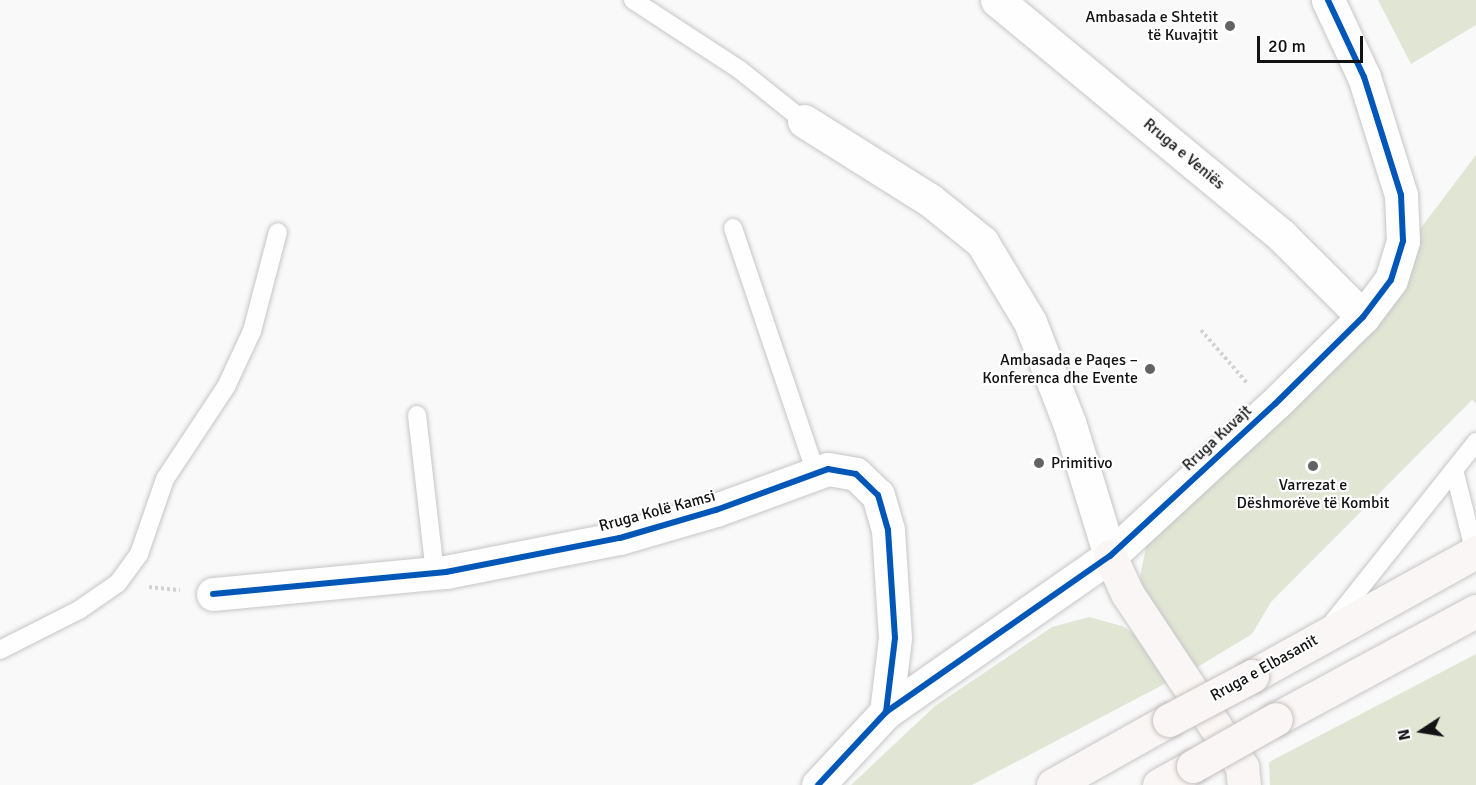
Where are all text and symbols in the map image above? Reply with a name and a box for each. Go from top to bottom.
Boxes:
place label: Ambasada e Shtetit të Kuvajtit [1086,7,1218,45]
marker: Ambasada e Shtetit të Kuvajtit [1223,19,1237,33]
scale bar [1260,24,1366,62]
text: 20 m [1268,35,1306,57]
street label: Rruga e Veniës [1139,114,1229,194]
place label: Ambasada e Paqes – Konferenca dhe Evente [982,350,1138,388]
marker: Ambasada e Paqes – Konferenca dhe Evente [1143,362,1157,376]
street label: Rruga Kuvajt [1178,401,1256,475]
place label: Primitivo [1051,453,1113,473]
marker: Primitivo [1032,456,1046,470]
marker: Varrezat e Dëshmorëve të Kombit [1306,459,1320,473]
place label: Varrezat e Dëshmorëve të Kombit [1237,475,1389,513]
street label: Rruga Kolë Kamsi [597,486,717,536]
street label: Rruga e Elbasanit [1207,631,1321,705]
north arrow [1392,701,1452,761]
text: N [1393,727,1415,742]

